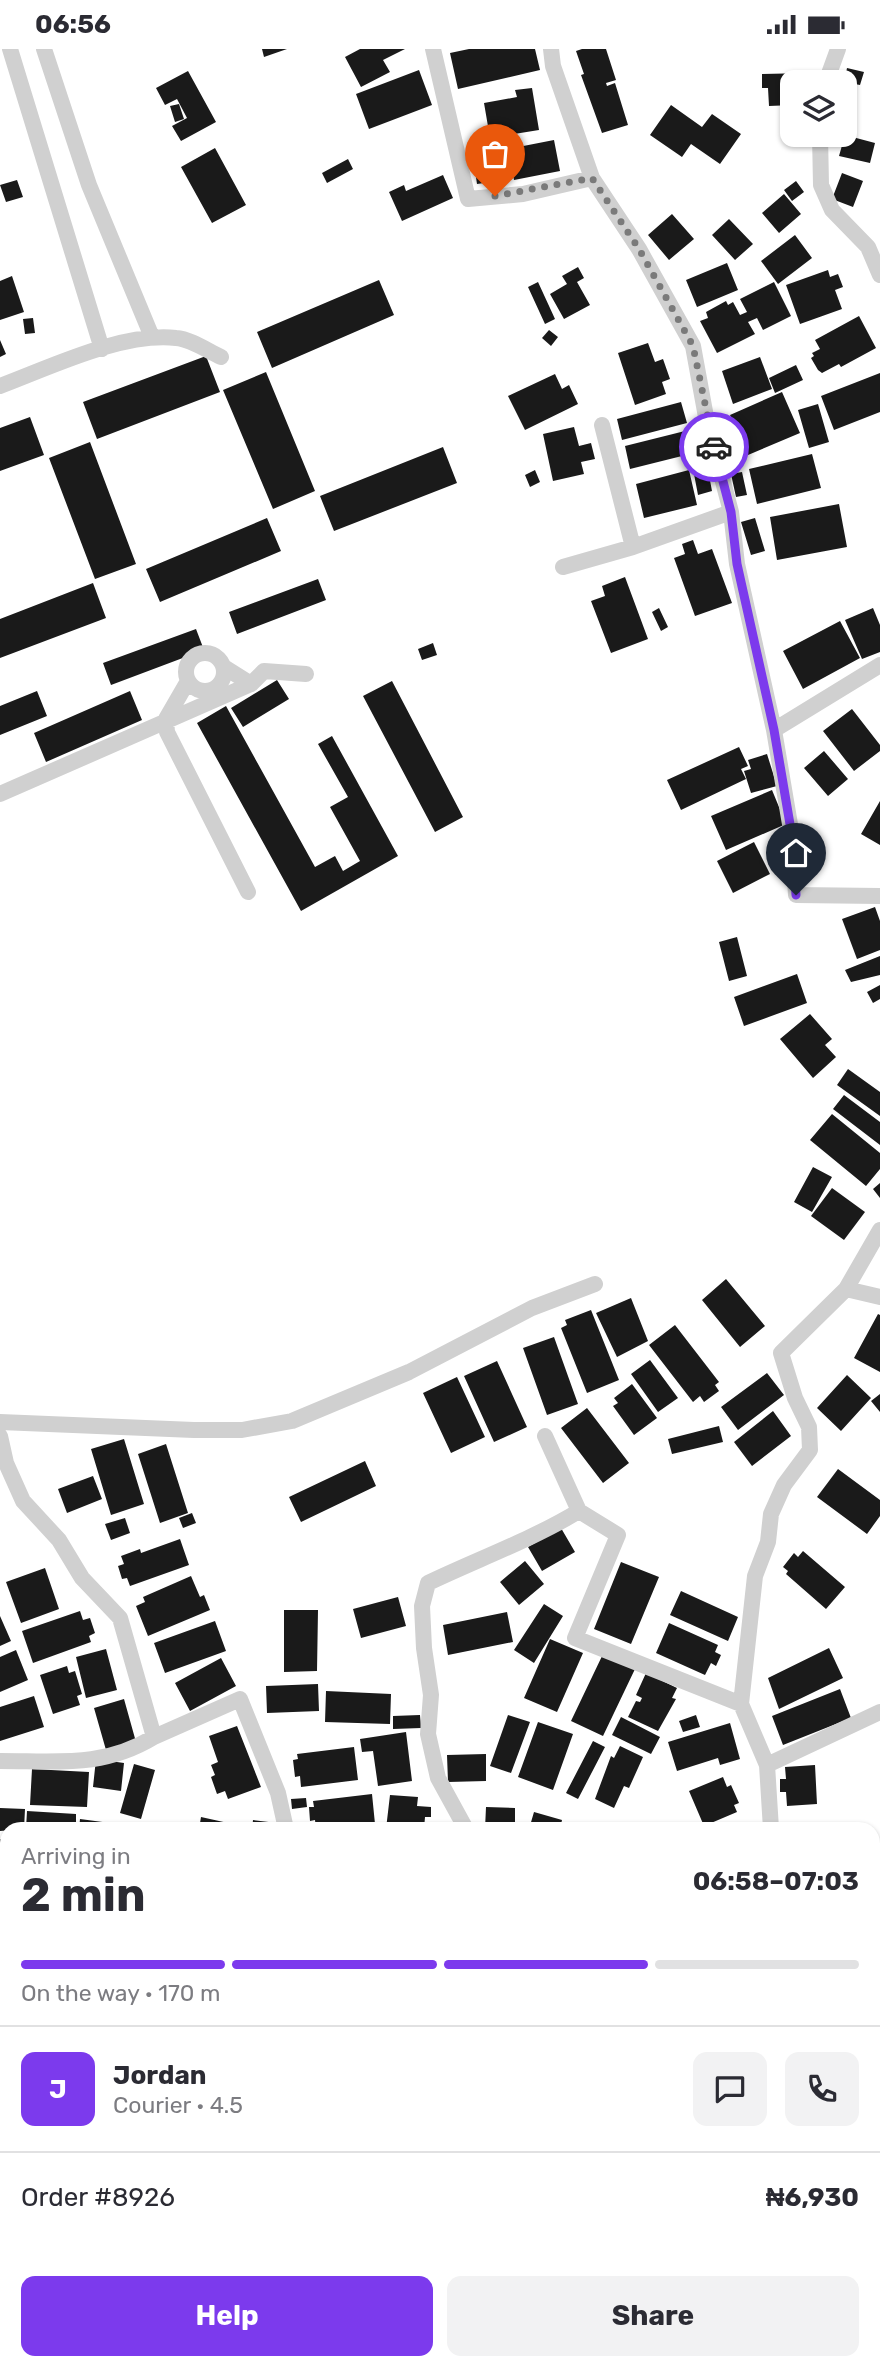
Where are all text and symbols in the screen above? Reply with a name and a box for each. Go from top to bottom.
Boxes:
text: 06:56 [35,9,111,40]
map controls [780,70,857,147]
button: layers [780,70,857,147]
pin [465,124,525,196]
icon: bag [476,135,514,173]
courier [679,412,749,482]
icon: car [695,428,733,466]
pin [766,823,826,895]
icon: home [777,834,815,872]
text: Arriving in [21,1842,131,1870]
text: 06:58–07:03 [693,1866,859,1897]
text: 2 min [21,1868,146,1923]
text: On the way · 170 m [21,1979,220,2007]
button: chat [693,2052,767,2126]
button: phone [785,2052,859,2126]
text: Jordan [113,2060,206,2091]
text: J [49,2074,67,2105]
text: Courier · 4.5 [113,2091,243,2119]
text: Order #8926 [21,2182,175,2213]
text: ₦6,930 [766,2182,859,2213]
button: Help [21,2276,433,2356]
button: Share [447,2276,859,2356]

